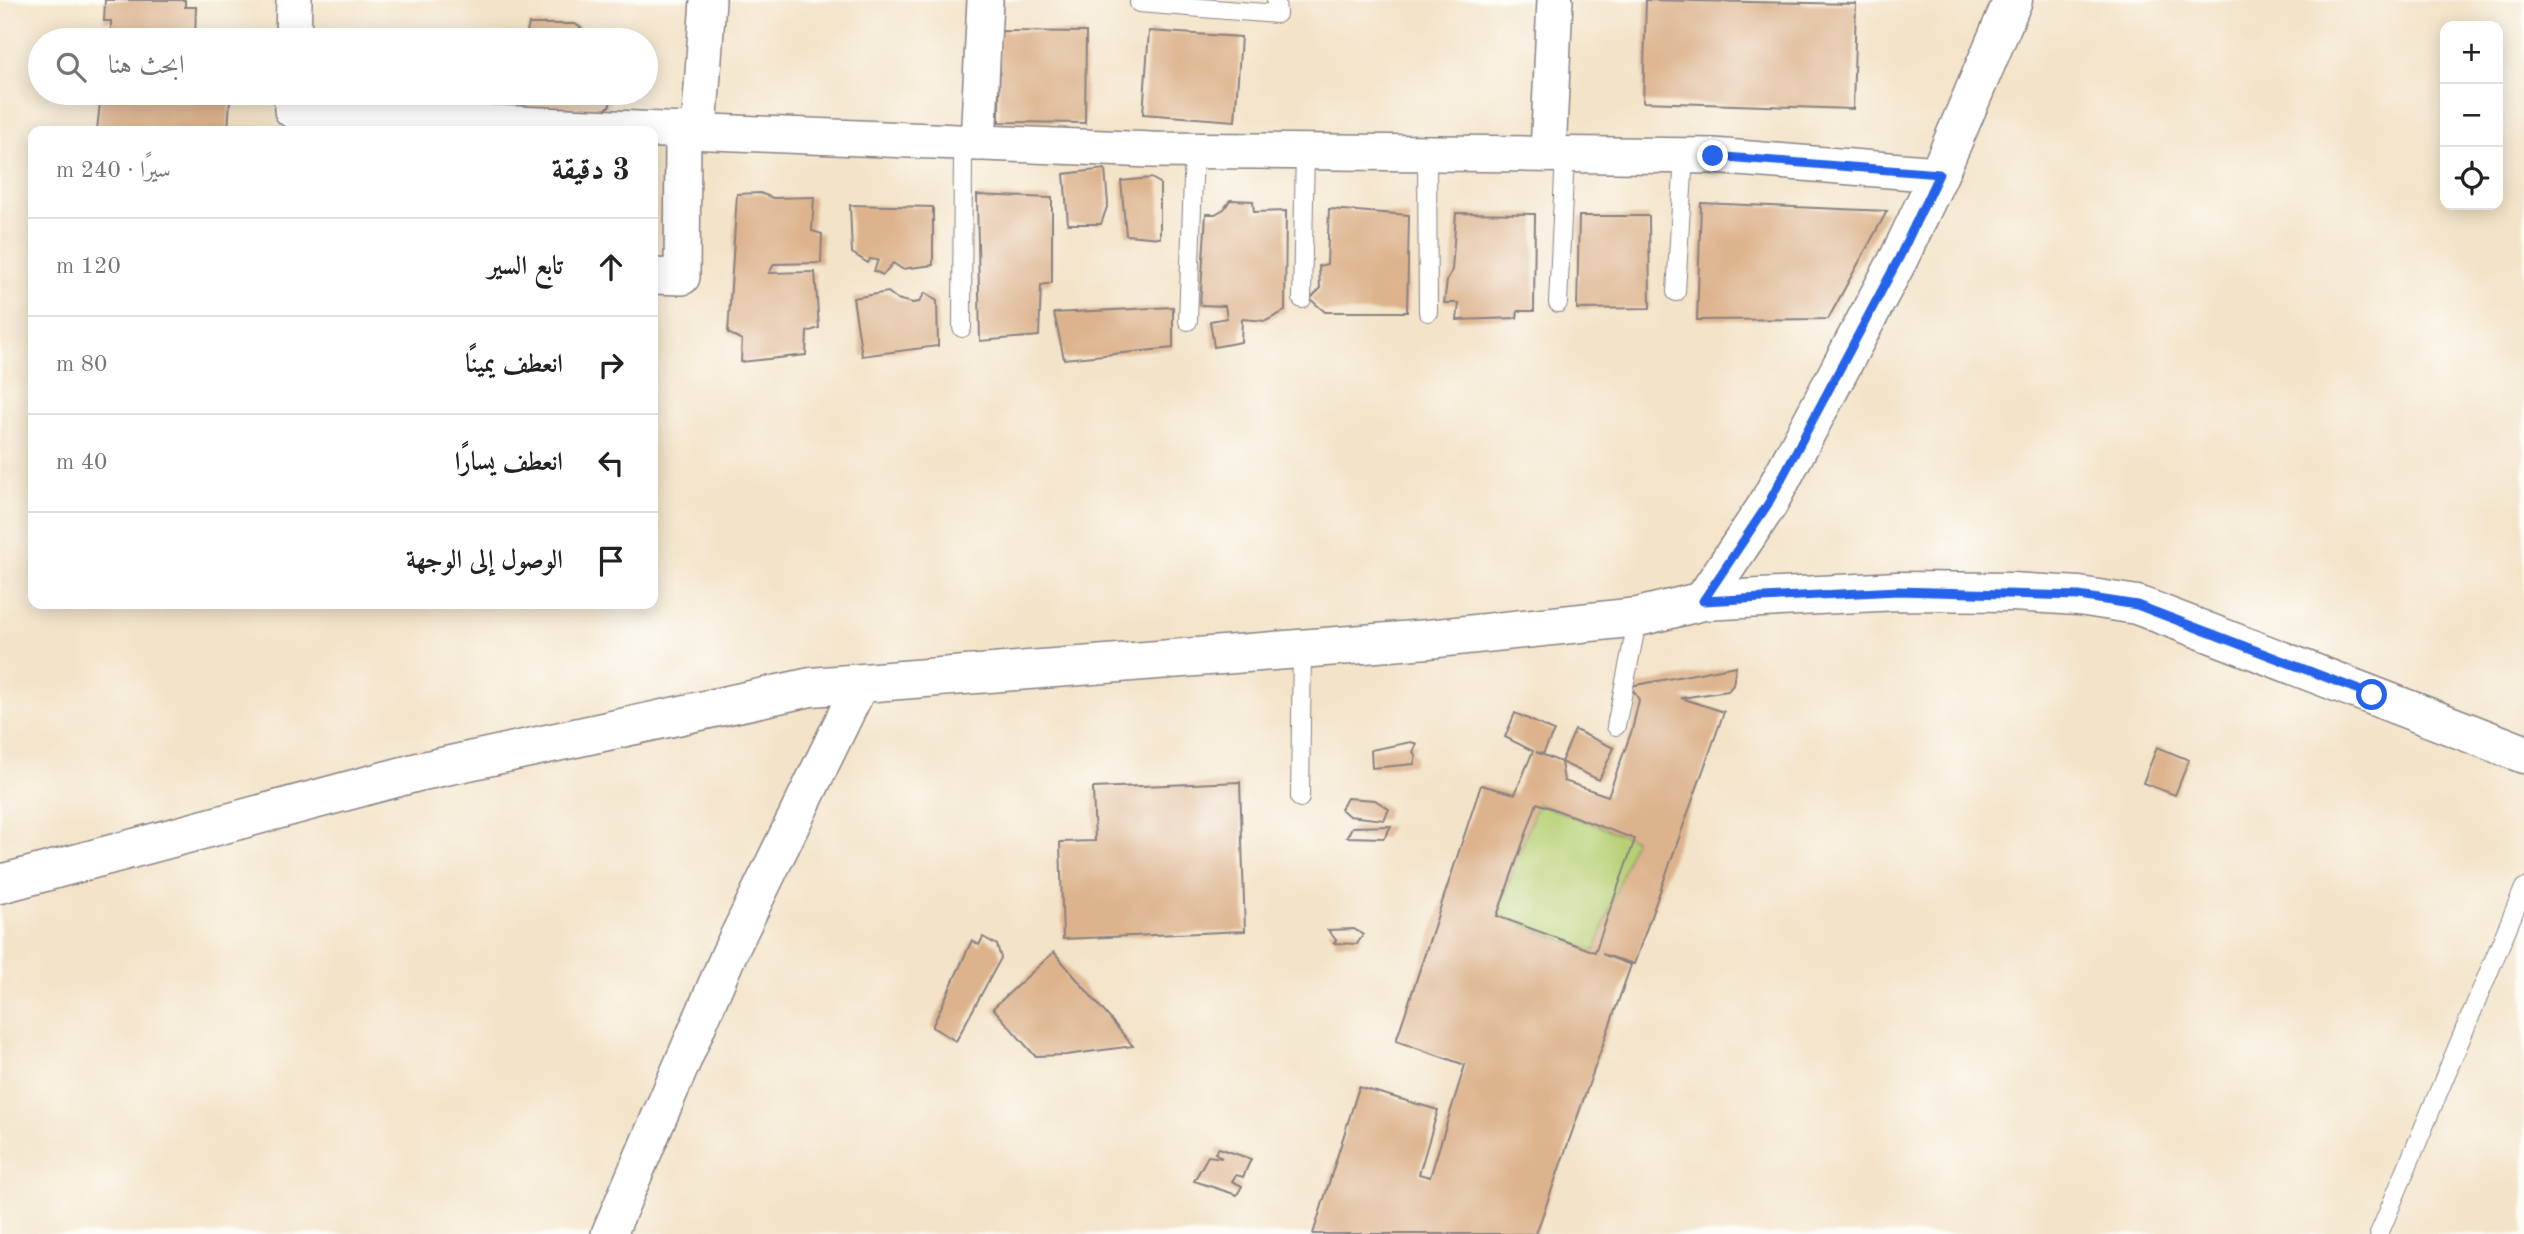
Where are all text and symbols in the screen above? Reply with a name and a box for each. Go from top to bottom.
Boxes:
map controls [2440,21,2503,210]
button: + [2440,21,2503,84]
search box [28,28,658,105]
icon: search [52,48,90,86]
text: ابحث هنا [108,53,185,79]
button: − [2440,84,2503,147]
route end [1697,140,1728,171]
button: locate [2440,147,2503,210]
text: 3 دقيقة [552,156,630,186]
text: سيرًا · 240 m [56,159,171,182]
icon: ahead [592,248,630,286]
text: تابع السير [488,254,563,280]
text: 120 m [56,255,121,278]
icon: right [592,346,630,384]
text: انعطف يمينًا [465,352,563,378]
text: 80 m [56,353,107,376]
icon: left [592,444,630,482]
text: انعطف يسارًا [455,450,563,476]
text: 40 m [56,451,107,474]
icon: arrive [592,542,630,580]
text: الوصول إلى الوجهة [406,548,563,574]
route start [2356,679,2387,710]

